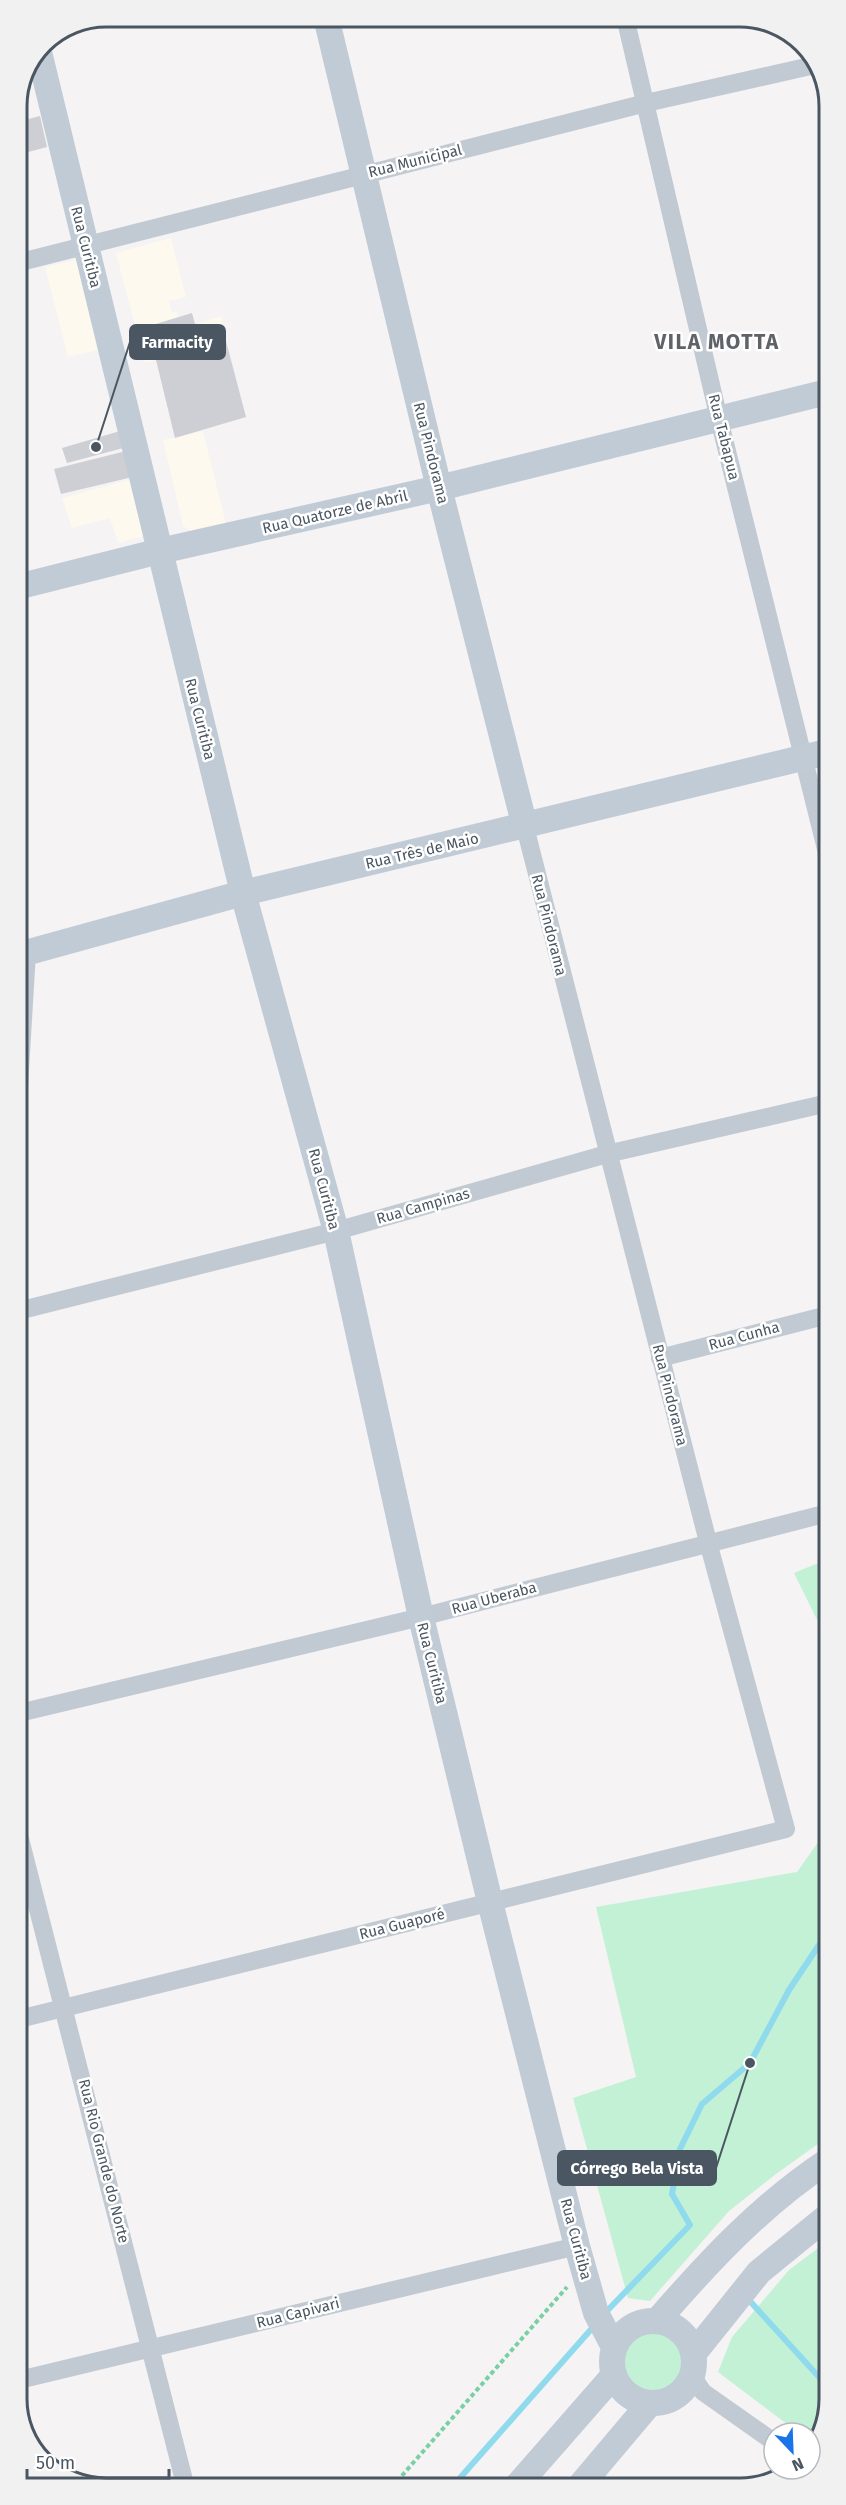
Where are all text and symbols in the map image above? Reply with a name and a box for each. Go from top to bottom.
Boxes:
street label: Rua Municipal [366,141,464,181]
street label: Rua Curitiba [67,204,105,290]
callout: Farmacity [130,325,225,359]
district label: VILA MOTTA [653,329,780,355]
text: Farmacity [142,333,213,352]
street label: Rua Tabapua [705,392,743,482]
street label: Rua Pindorama [410,400,452,506]
street label: Rua Quatorze de Abril [261,486,410,537]
street label: Rua Curitiba [181,676,219,762]
street label: Rua Três de Maio [364,829,480,873]
street label: Rua Pindorama [528,872,570,978]
street label: Rua Curitiba [305,1146,343,1232]
street label: Rua Campinas [374,1184,472,1228]
street label: Rua Cunha [707,1318,781,1354]
street label: Rua Pindorama [649,1342,691,1448]
street label: Rua Uberaba [450,1578,538,1618]
street label: Rua Curitiba [413,1620,451,1706]
street label: Rua Guaporé [357,1905,447,1943]
street label: Rua Rio Grande do Norte [75,2077,133,2245]
callout: Córrego Bela Vista [558,2151,716,2185]
text: Córrego Bela Vista [570,2159,704,2178]
street label: Rua Curitiba [557,2196,595,2282]
street label: Rua Capivari [255,2294,341,2332]
north arrow [762,2421,822,2481]
scale bar [27,2442,170,2480]
text: 50 m [36,2452,75,2474]
text: N [789,2454,806,2475]

